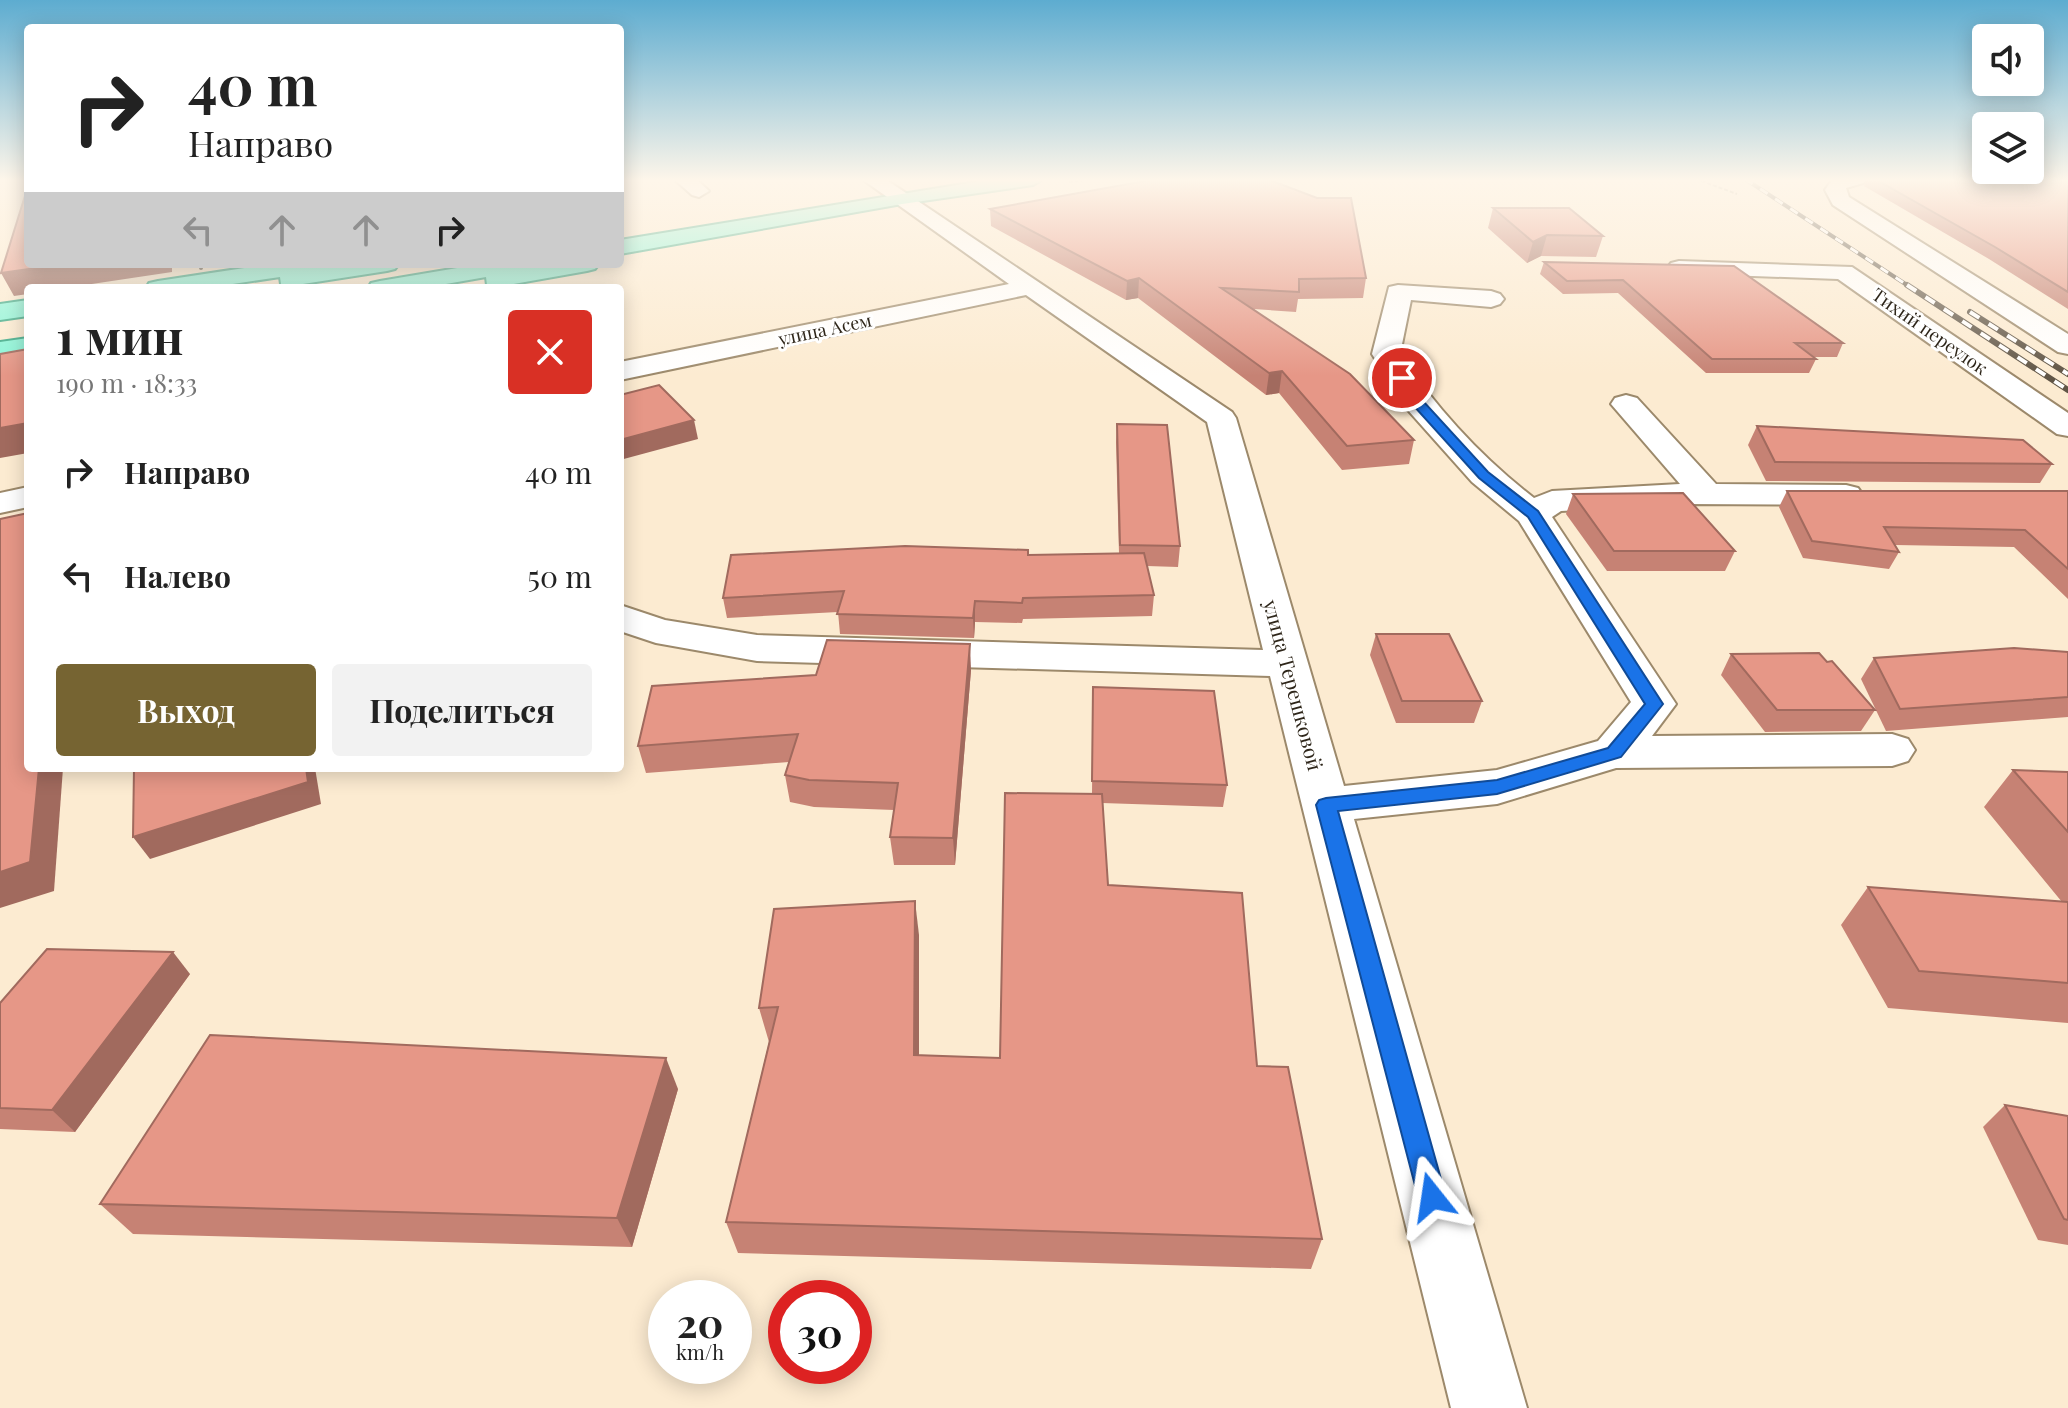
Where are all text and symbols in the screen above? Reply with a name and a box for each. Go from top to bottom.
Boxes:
map controls [1972,24,2044,184]
button: sound [1972,24,2044,96]
text: 40 m [188,46,317,121]
icon: right [56,56,160,160]
button: layers [1972,112,2044,184]
text: Направо [188,118,333,166]
icon: left [176,208,220,252]
icon: ahead [260,208,304,252]
icon: ahead [344,208,388,252]
icon: right [428,208,472,252]
street label: Тихий переулок [1868,282,1992,380]
text: 1 мин [56,303,183,367]
street label: улица Асем [775,307,874,351]
button: close [508,310,592,394]
pin [1368,344,1436,412]
icon: arrive [1380,356,1424,400]
text: 190 m · 18:33 [56,365,197,400]
icon: right [56,450,100,494]
text: Направо [124,452,250,492]
text: 40 m [525,452,592,492]
icon: left [56,554,100,598]
text: Налево [124,556,231,596]
text: 50 m [527,556,592,596]
street label: улица Терешковой [1258,596,1330,773]
button: Выход [56,664,316,756]
button: Поделиться [332,664,592,756]
position arrow [1390,1155,1474,1239]
speed limit sign: 30 [768,1280,872,1384]
text: 20 [677,1295,723,1348]
text: km/h [676,1338,724,1365]

